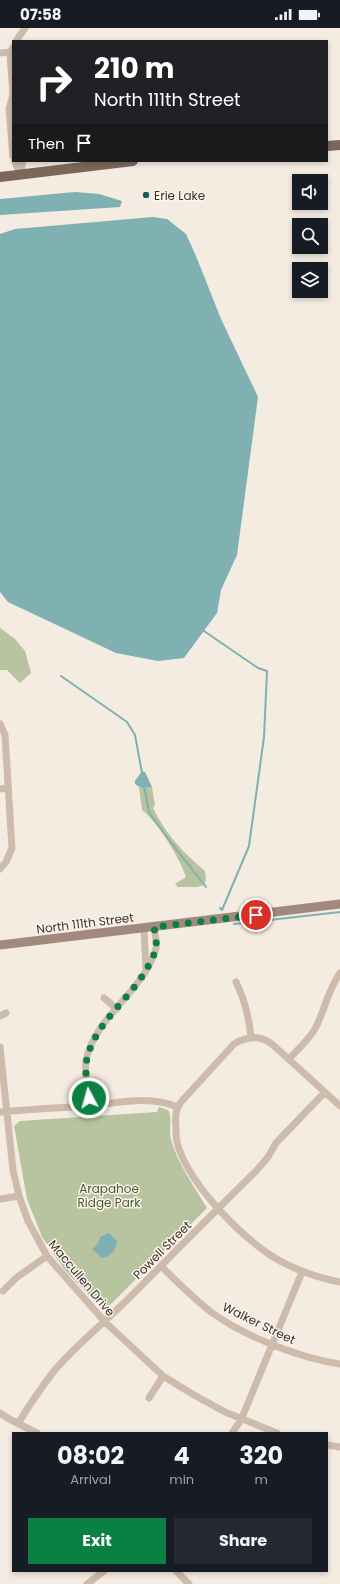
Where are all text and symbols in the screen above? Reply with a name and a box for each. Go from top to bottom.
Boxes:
text: 07:58 [20,4,62,25]
text: 210 m [94,49,174,88]
icon: right [28,56,80,108]
text: North 111th Street [94,87,241,112]
icon: arrive [73,132,95,154]
text: Then [28,133,65,154]
map controls [292,174,328,298]
button: sound [292,174,328,210]
place label: Erie Lake [154,187,205,204]
marker: Erie Lake [141,190,151,200]
button: search [292,218,328,254]
button: layers [292,262,328,298]
pin [239,898,273,932]
icon: arrive [245,904,267,926]
street label: North 111th Street [35,909,135,937]
position arrow [68,1077,110,1119]
park label: Arapahoe Ridge Park [78,1180,141,1211]
street label: Powell Street [129,1217,195,1283]
street label: Maccullen Drive [45,1236,119,1320]
street label: Walker Street [220,1298,298,1348]
text: 08:02 [57,1439,124,1472]
text: 4 [174,1439,190,1472]
text: 320 [239,1439,283,1472]
text: Arrival [70,1470,111,1489]
text: min [169,1470,194,1489]
text: m [254,1470,268,1489]
button: Exit [28,1518,166,1564]
button: Share [174,1518,312,1564]

